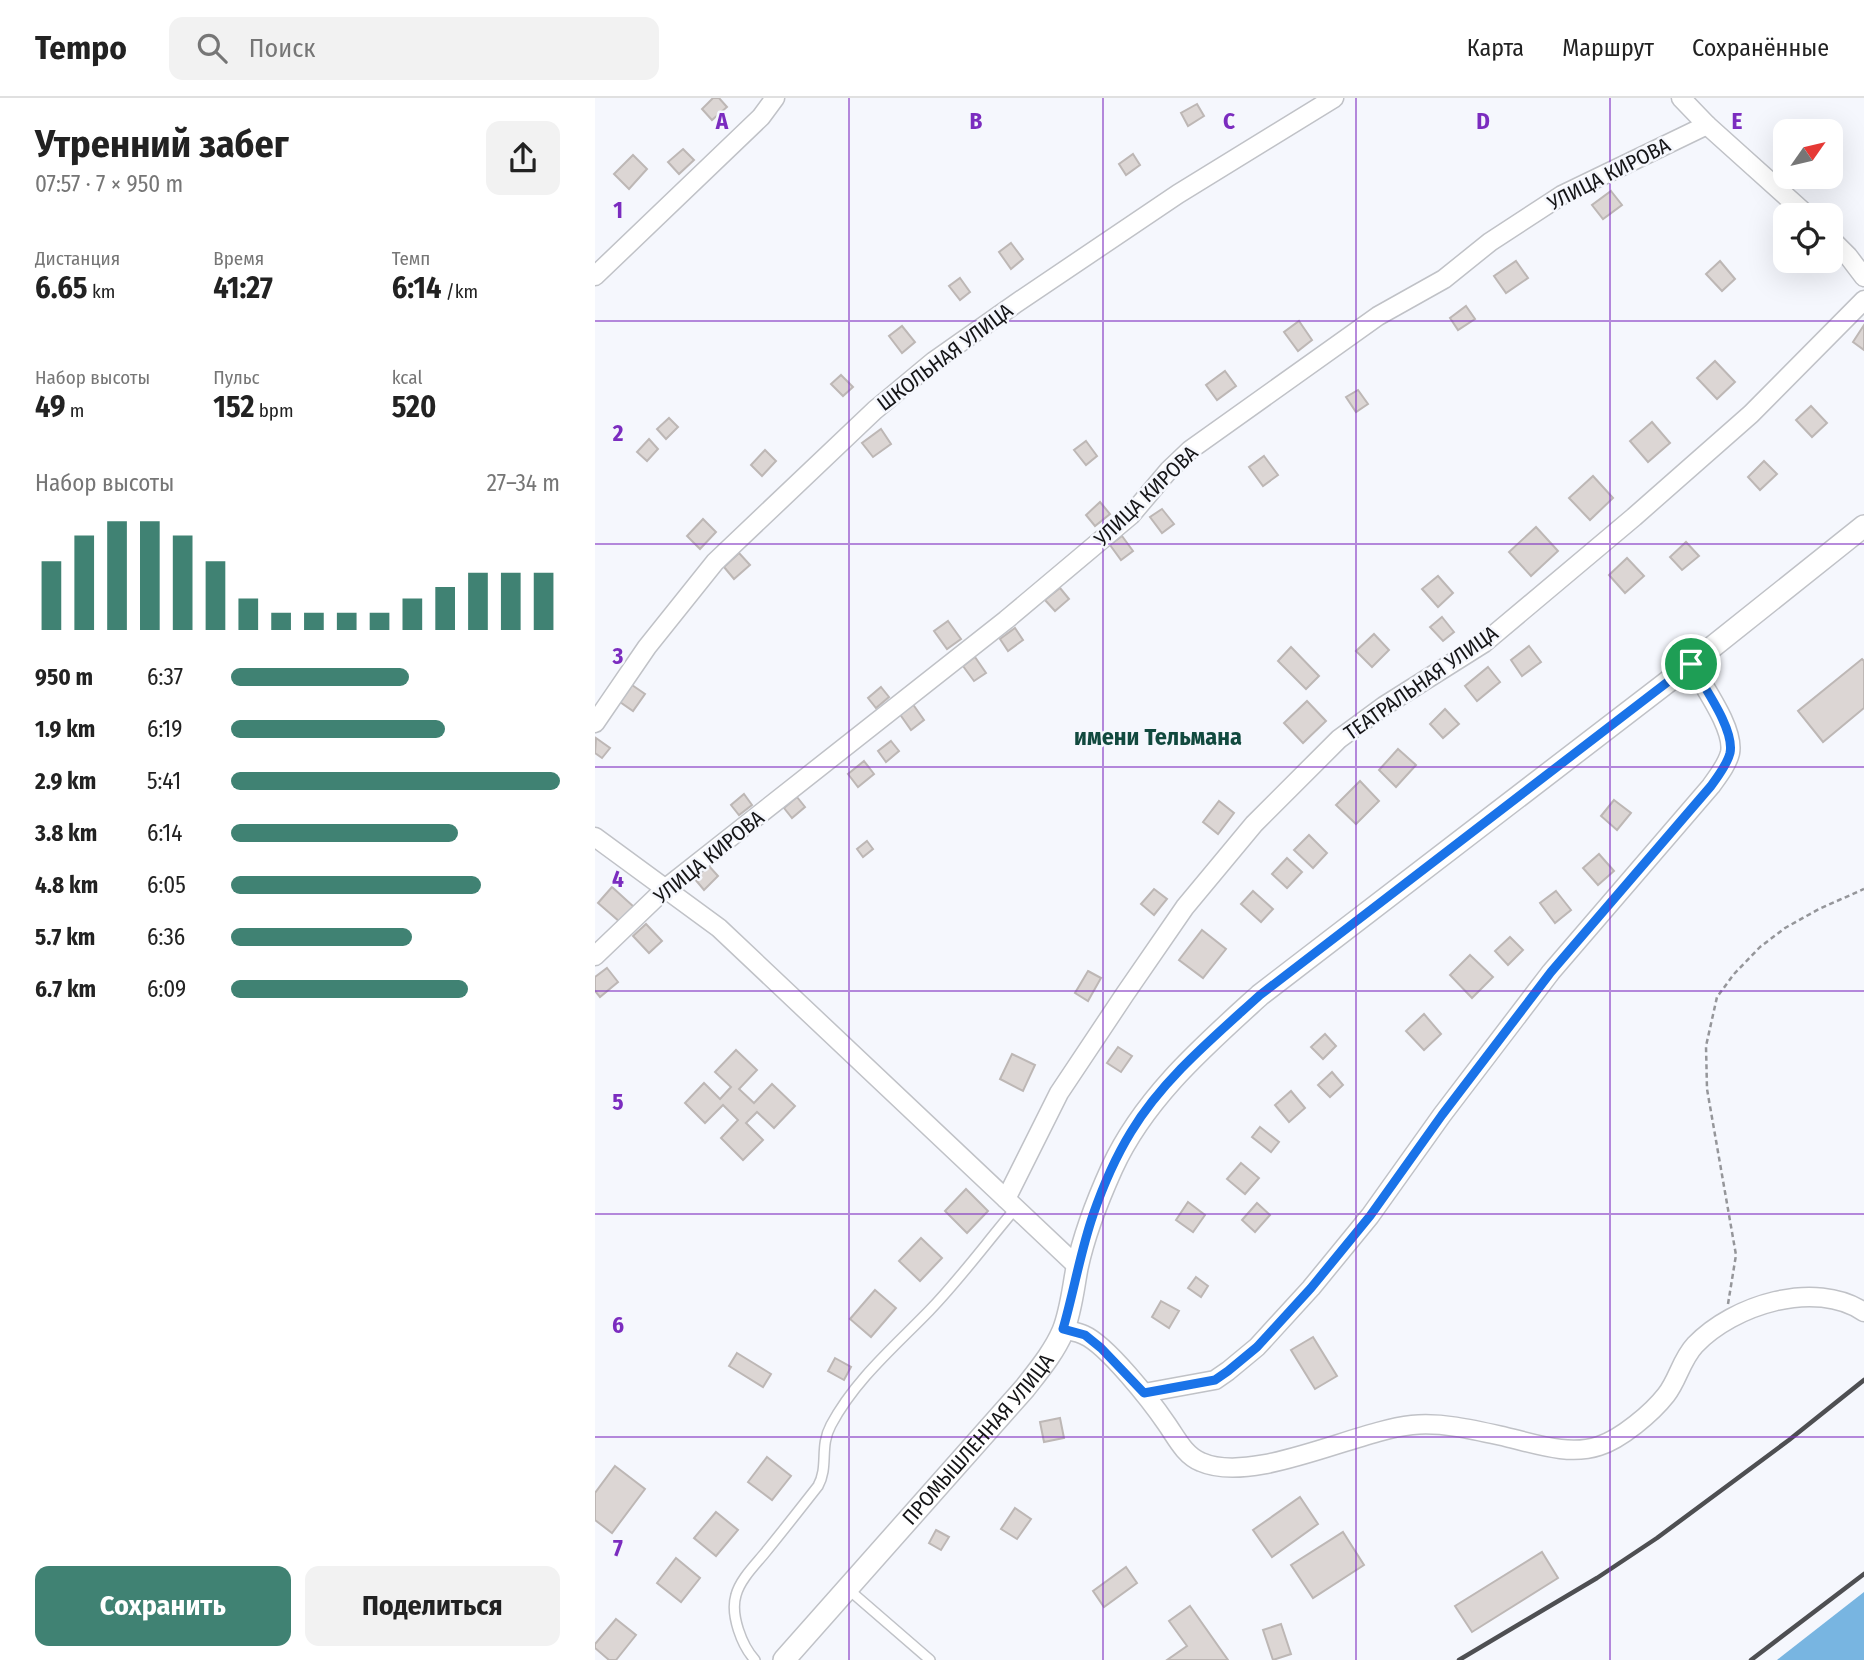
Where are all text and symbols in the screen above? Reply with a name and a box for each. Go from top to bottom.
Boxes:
search box [169,17,659,80]
text: Tempo [35,28,127,68]
icon: search [193,29,231,67]
text: Поиск [249,33,315,64]
text: Карта [1467,34,1524,62]
text: Маршрут [1562,34,1654,62]
text: Сохранённые [1692,34,1829,62]
text: A [715,107,729,135]
text: B [970,107,983,135]
text: C [1223,107,1235,135]
text: D [1476,107,1490,135]
text: E [1732,107,1743,135]
north arrow [1773,119,1843,189]
map controls [1773,119,1843,273]
text: Утренний забег [35,121,289,167]
button: share [486,121,560,195]
street label: УЛИЦА КИРОВА [1542,132,1675,216]
text: 07:57 · 7 × 950 m [35,170,183,198]
text: 1 [613,196,623,224]
button: locate [1773,203,1843,273]
text: Дистанция [35,247,120,270]
text: Время [213,247,264,270]
text: Темп [392,247,430,270]
text: 6.65 [35,270,88,306]
text: 41:27 [213,270,273,306]
text: 6:14 [392,270,441,306]
text: km [88,280,115,303]
text: /km [441,280,478,303]
street label: ШКОЛЬНАЯ УЛИЦА [872,298,1018,416]
text: Набор высоты [35,366,150,389]
text: Пульс [213,366,260,389]
text: kcal [392,366,422,389]
text: 49 [35,389,65,425]
text: 152 [213,389,254,425]
text: 520 [392,389,436,425]
text: m [65,399,84,422]
text: bpm [254,399,294,422]
text: 2 [612,419,624,447]
street label: УЛИЦА КИРОВА [1088,440,1203,553]
text: Набор высоты [35,469,174,497]
text: 27–34 m [487,469,560,497]
street label: ТЕАТРАЛЬНАЯ УЛИЦА [1339,620,1503,746]
pin [1661,634,1721,694]
text: 3 [612,642,624,670]
icon: arrive [1672,645,1710,683]
text: 950 m [35,663,93,691]
text: 6:37 [147,663,183,691]
text: 1.9 km [35,715,95,743]
text: 6:19 [147,715,183,743]
district label: имени Тельмана [1074,723,1242,751]
text: 2.9 km [35,767,96,795]
text: 5:41 [147,767,181,795]
street label: УЛИЦА КИРОВА [648,805,769,910]
text: 3.8 km [35,819,97,847]
text: 6:14 [147,819,182,847]
text: 4 [612,865,624,893]
text: 4.8 km [35,871,98,899]
text: 6:05 [147,871,186,899]
text: 5.7 km [35,923,95,951]
text: 6:36 [147,923,185,951]
text: 6.7 km [35,975,96,1003]
text: 6:09 [147,975,186,1003]
text: 5 [612,1088,624,1116]
text: 6 [612,1311,624,1339]
street label: ПРОМЫШЛЕННАЯ УЛИЦА [897,1349,1060,1530]
text: 7 [613,1534,623,1562]
button: Сохранить [35,1566,291,1646]
button: Поделиться [305,1566,560,1646]

